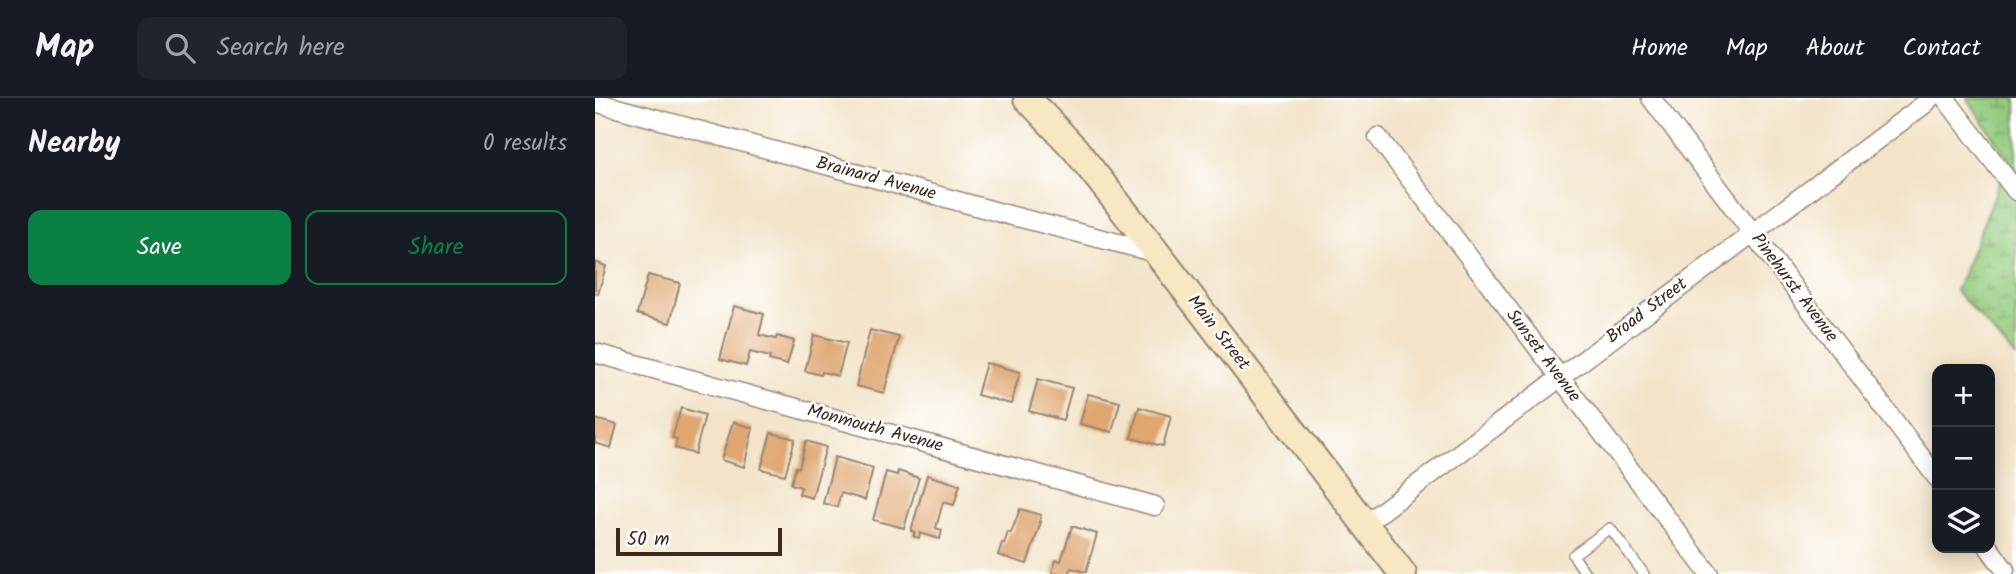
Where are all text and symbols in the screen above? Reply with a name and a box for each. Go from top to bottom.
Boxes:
search box [137,17,627,80]
text: Map [35,22,95,75]
text: Search here [217,27,345,69]
icon: search [161,29,199,67]
text: Home [1631,29,1688,68]
text: Map [1726,29,1768,68]
text: About [1806,29,1864,68]
text: Contact [1902,29,1981,68]
text: Nearby [28,120,120,168]
text: 0 results [483,126,567,162]
street label: Brainard Avenue [813,149,939,209]
button: Save [28,210,291,285]
button: Share [305,210,567,285]
street label: Pinehurst Avenue [1743,227,1845,349]
street label: Broad Street [1600,270,1695,351]
street label: Main Street [1179,289,1258,378]
street label: Sunset Avenue [1498,303,1588,409]
map controls [1932,364,1995,553]
button: + [1932,364,1995,427]
street label: Monmouth Avenue [804,397,946,461]
button: − [1932,427,1995,490]
button: layers [1932,490,1995,553]
scale bar [616,525,782,557]
text: 50 m [627,525,669,555]

